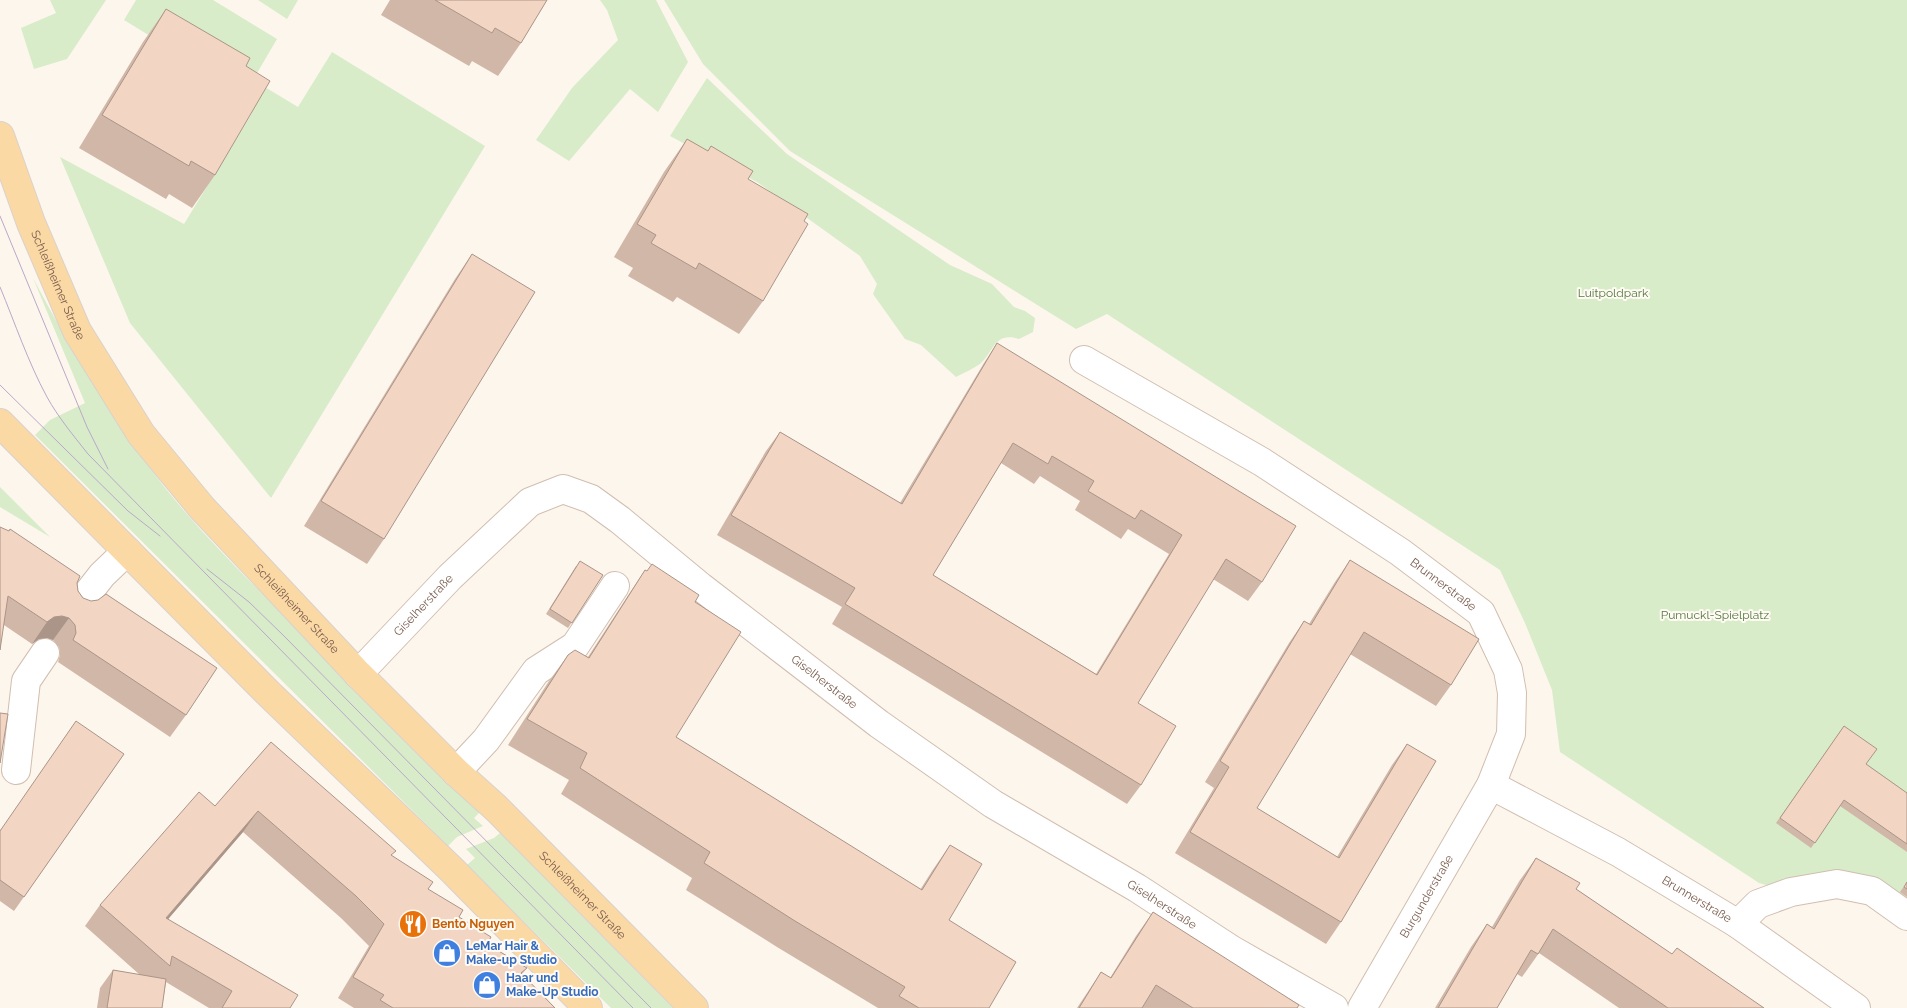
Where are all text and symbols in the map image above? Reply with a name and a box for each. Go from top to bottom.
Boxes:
street label: Schleißheimer Straße [28,228,88,342]
park label: Luitpoldpark [1578,286,1649,300]
street label: Brunnerstraße [1408,555,1479,614]
street label: Schleißheimer Straße [251,561,342,656]
street label: Giselherstraße [391,571,456,639]
park label: Pumuckl-Spielplatz [1661,608,1769,622]
street label: Giselherstraße [788,652,860,712]
street label: Schleißheimer Straße [536,849,629,942]
street label: Burgunderstraße [1397,852,1456,940]
street label: Brunnerstraße [1659,873,1734,926]
street label: Giselherstraße [1125,877,1199,932]
restaurant icon: Bento Nguyen [398,909,428,939]
place label: Bento Nguyen [432,917,514,931]
shop icon: LeMar Hair & Make-up Studio [432,938,462,968]
place label: LeMar Hair & Make-up Studio [466,939,557,967]
shop icon: Haar und Make-Up Studio [472,970,502,1000]
place label: Haar und Make-Up Studio [506,971,598,999]

